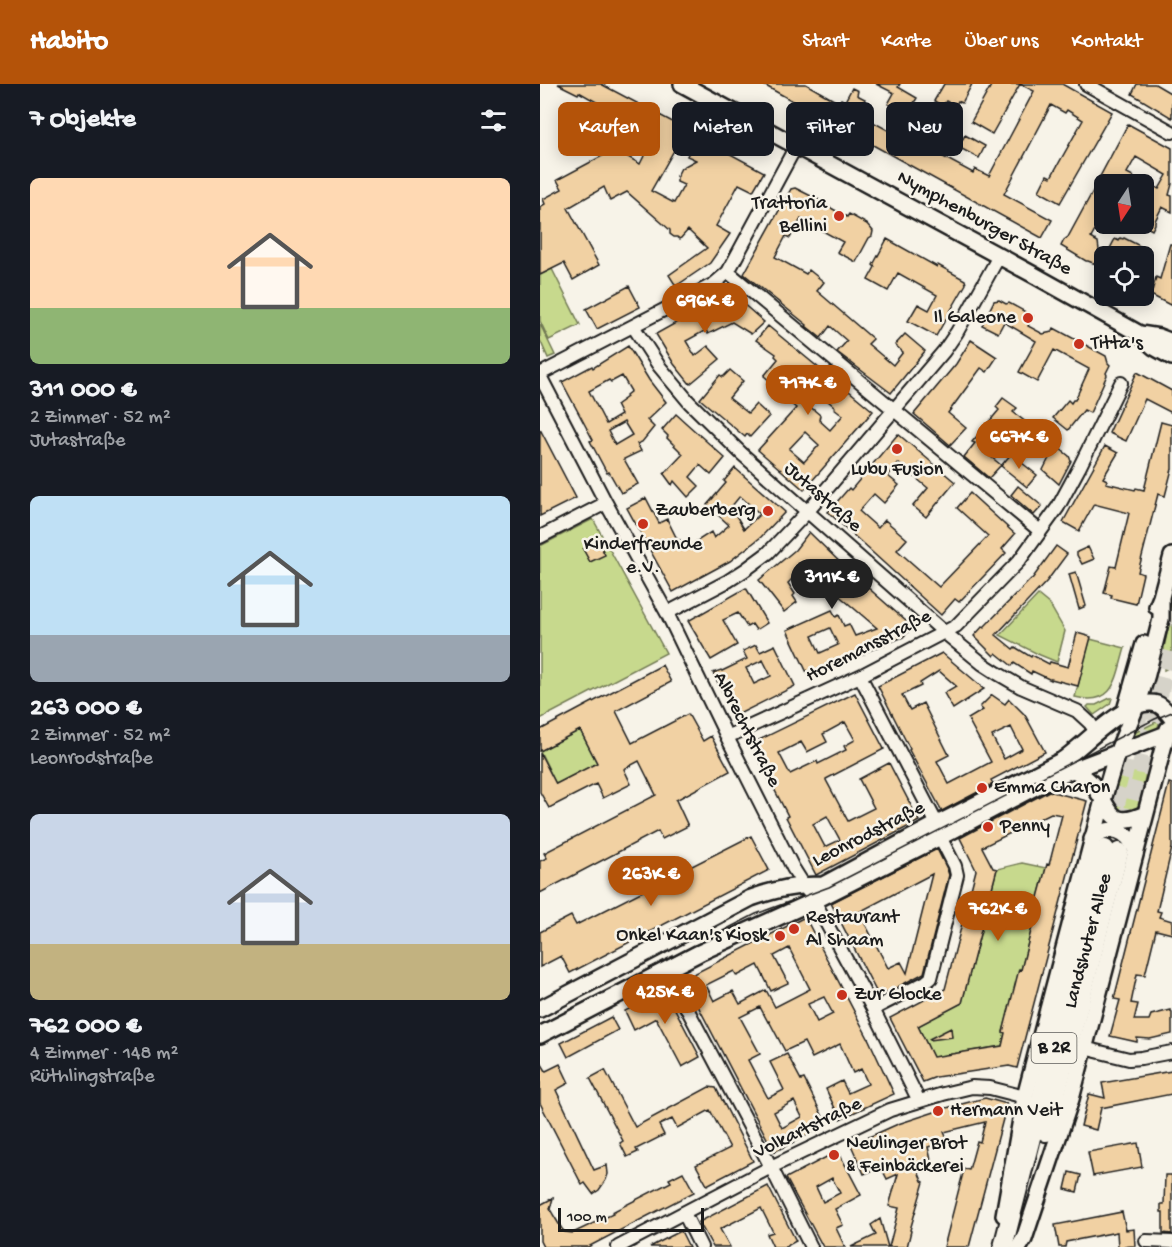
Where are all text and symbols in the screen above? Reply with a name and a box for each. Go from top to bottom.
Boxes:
text: Habito [30,26,108,59]
text: Start [802,30,848,55]
text: Karte [881,30,931,55]
text: Über uns [964,30,1038,55]
text: Kontakt [1071,30,1142,55]
chip: Kaufen [558,102,660,156]
chip: Mieten [672,102,774,156]
chip: Filter [786,102,874,156]
chip: Neu [886,102,963,156]
icon: filters [477,104,510,137]
text: 7 Objekte [30,105,136,136]
street label: Nymphenburger Straße [893,166,1076,282]
north arrow [1094,174,1154,234]
map controls [1094,174,1154,306]
place label: Trattoria Bellini [751,193,828,239]
marker: Trattoria Bellini [832,209,846,223]
icon: home [216,217,324,325]
button: locate [1094,246,1154,306]
pin: 696K € [656,283,754,334]
text: 696K € [676,291,734,314]
place label: Il Galeone [933,307,1017,330]
marker: Il Galeone [1021,311,1035,325]
place label: Titta's [1090,333,1144,356]
marker: Titta's [1072,337,1086,351]
pin: 717K € [759,365,857,416]
text: 717K € [780,373,836,396]
text: 311 000 € [30,376,137,407]
text: 2 Zimmer · 52 m² [30,407,171,430]
pin: 667K € [970,419,1068,470]
text: 667K € [990,427,1048,450]
text: Jutastraße [30,430,125,453]
marker: Lubu Fusion [890,442,904,456]
street label: Jutastraße [778,458,866,538]
place label: Lubu Fusion [851,459,944,482]
place label: Zauberberg [655,500,756,523]
marker: Zauberberg [761,504,775,518]
marker: Kinderfreunde e.V. [636,517,650,531]
place label: Kinderfreunde e.V. [584,534,703,580]
icon: home [216,535,324,643]
pin: 311K € [783,559,881,610]
text: 311K € [805,567,859,590]
street label: Horemansstraße [802,605,936,688]
street label: Albrechtstraße [707,669,785,792]
text: 263 000 € [30,694,142,725]
text: 2 Zimmer · 52 m² [30,725,171,748]
text: Leonrodstraße [30,748,153,771]
place label: Emma Charon [994,777,1111,800]
marker: Emma Charon [975,781,989,795]
street label: Leonrodstraße [809,797,930,873]
place label: Penny [999,816,1050,839]
marker: Penny [981,820,995,834]
icon: home [216,853,324,961]
pin: 263K € [602,856,700,907]
text: 263K € [622,864,680,887]
street label: Landshuter Allee [1060,870,1118,1011]
pin: 762K € [949,891,1047,942]
text: 762K € [969,899,1027,922]
place label: Restaurant Al Shaam [806,907,901,953]
marker: Restaurant Al Shaam [787,922,801,936]
place label: Onkel Kaan's Kiosk [616,925,770,948]
marker: Onkel Kaan's Kiosk [773,929,787,943]
pin: 425K € [616,974,714,1025]
text: 425K € [636,982,694,1005]
place label: Zur Glocke [854,984,942,1007]
marker: Zur Glocke [835,988,849,1002]
text: 762 000 € [30,1012,142,1043]
road number: B 2R [1032,1033,1076,1063]
text: 4 Zimmer · 148 m² [30,1043,178,1066]
text: Rüthlingstraße [30,1066,155,1089]
street label: Volkartstraße [749,1093,866,1166]
place label: Hermann Veit [950,1100,1064,1123]
marker: Hermann Veit [931,1104,945,1118]
place label: Neulinger Brot & Feinbäckerei [846,1133,968,1179]
marker: Neulinger Brot & Feinbäckerei [827,1148,841,1162]
scale bar [558,1205,704,1232]
text: 100 m [567,1209,607,1228]

